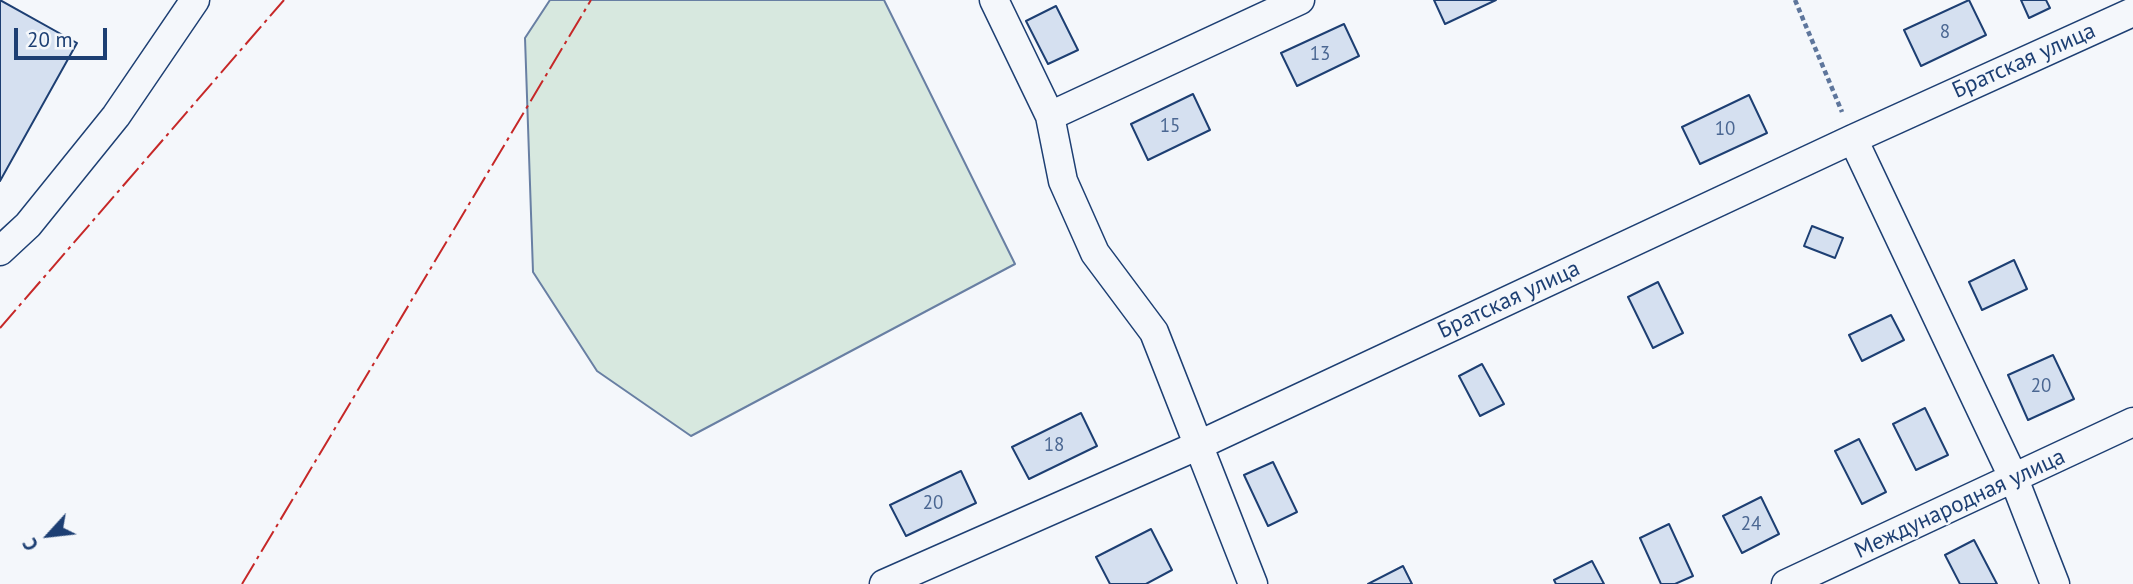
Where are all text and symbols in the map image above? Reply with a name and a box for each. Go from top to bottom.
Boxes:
scale bar [18,14,110,58]
street label: Братская улица [1948,17,2100,105]
house number: 8 [1940,22,1950,44]
text: 20 m [27,26,73,53]
house number: 13 [1310,44,1330,66]
house number: 15 [1160,116,1180,138]
house number: 10 [1715,119,1735,141]
street label: Братская улица [1434,255,1584,345]
house number: 20 [2031,376,2051,398]
house number: 18 [1044,435,1064,457]
street label: Международная улица [1850,443,2070,565]
house number: 20 [923,493,943,515]
north arrow [14,500,84,570]
house number: 24 [1741,514,1761,536]
text: С [17,534,43,555]

